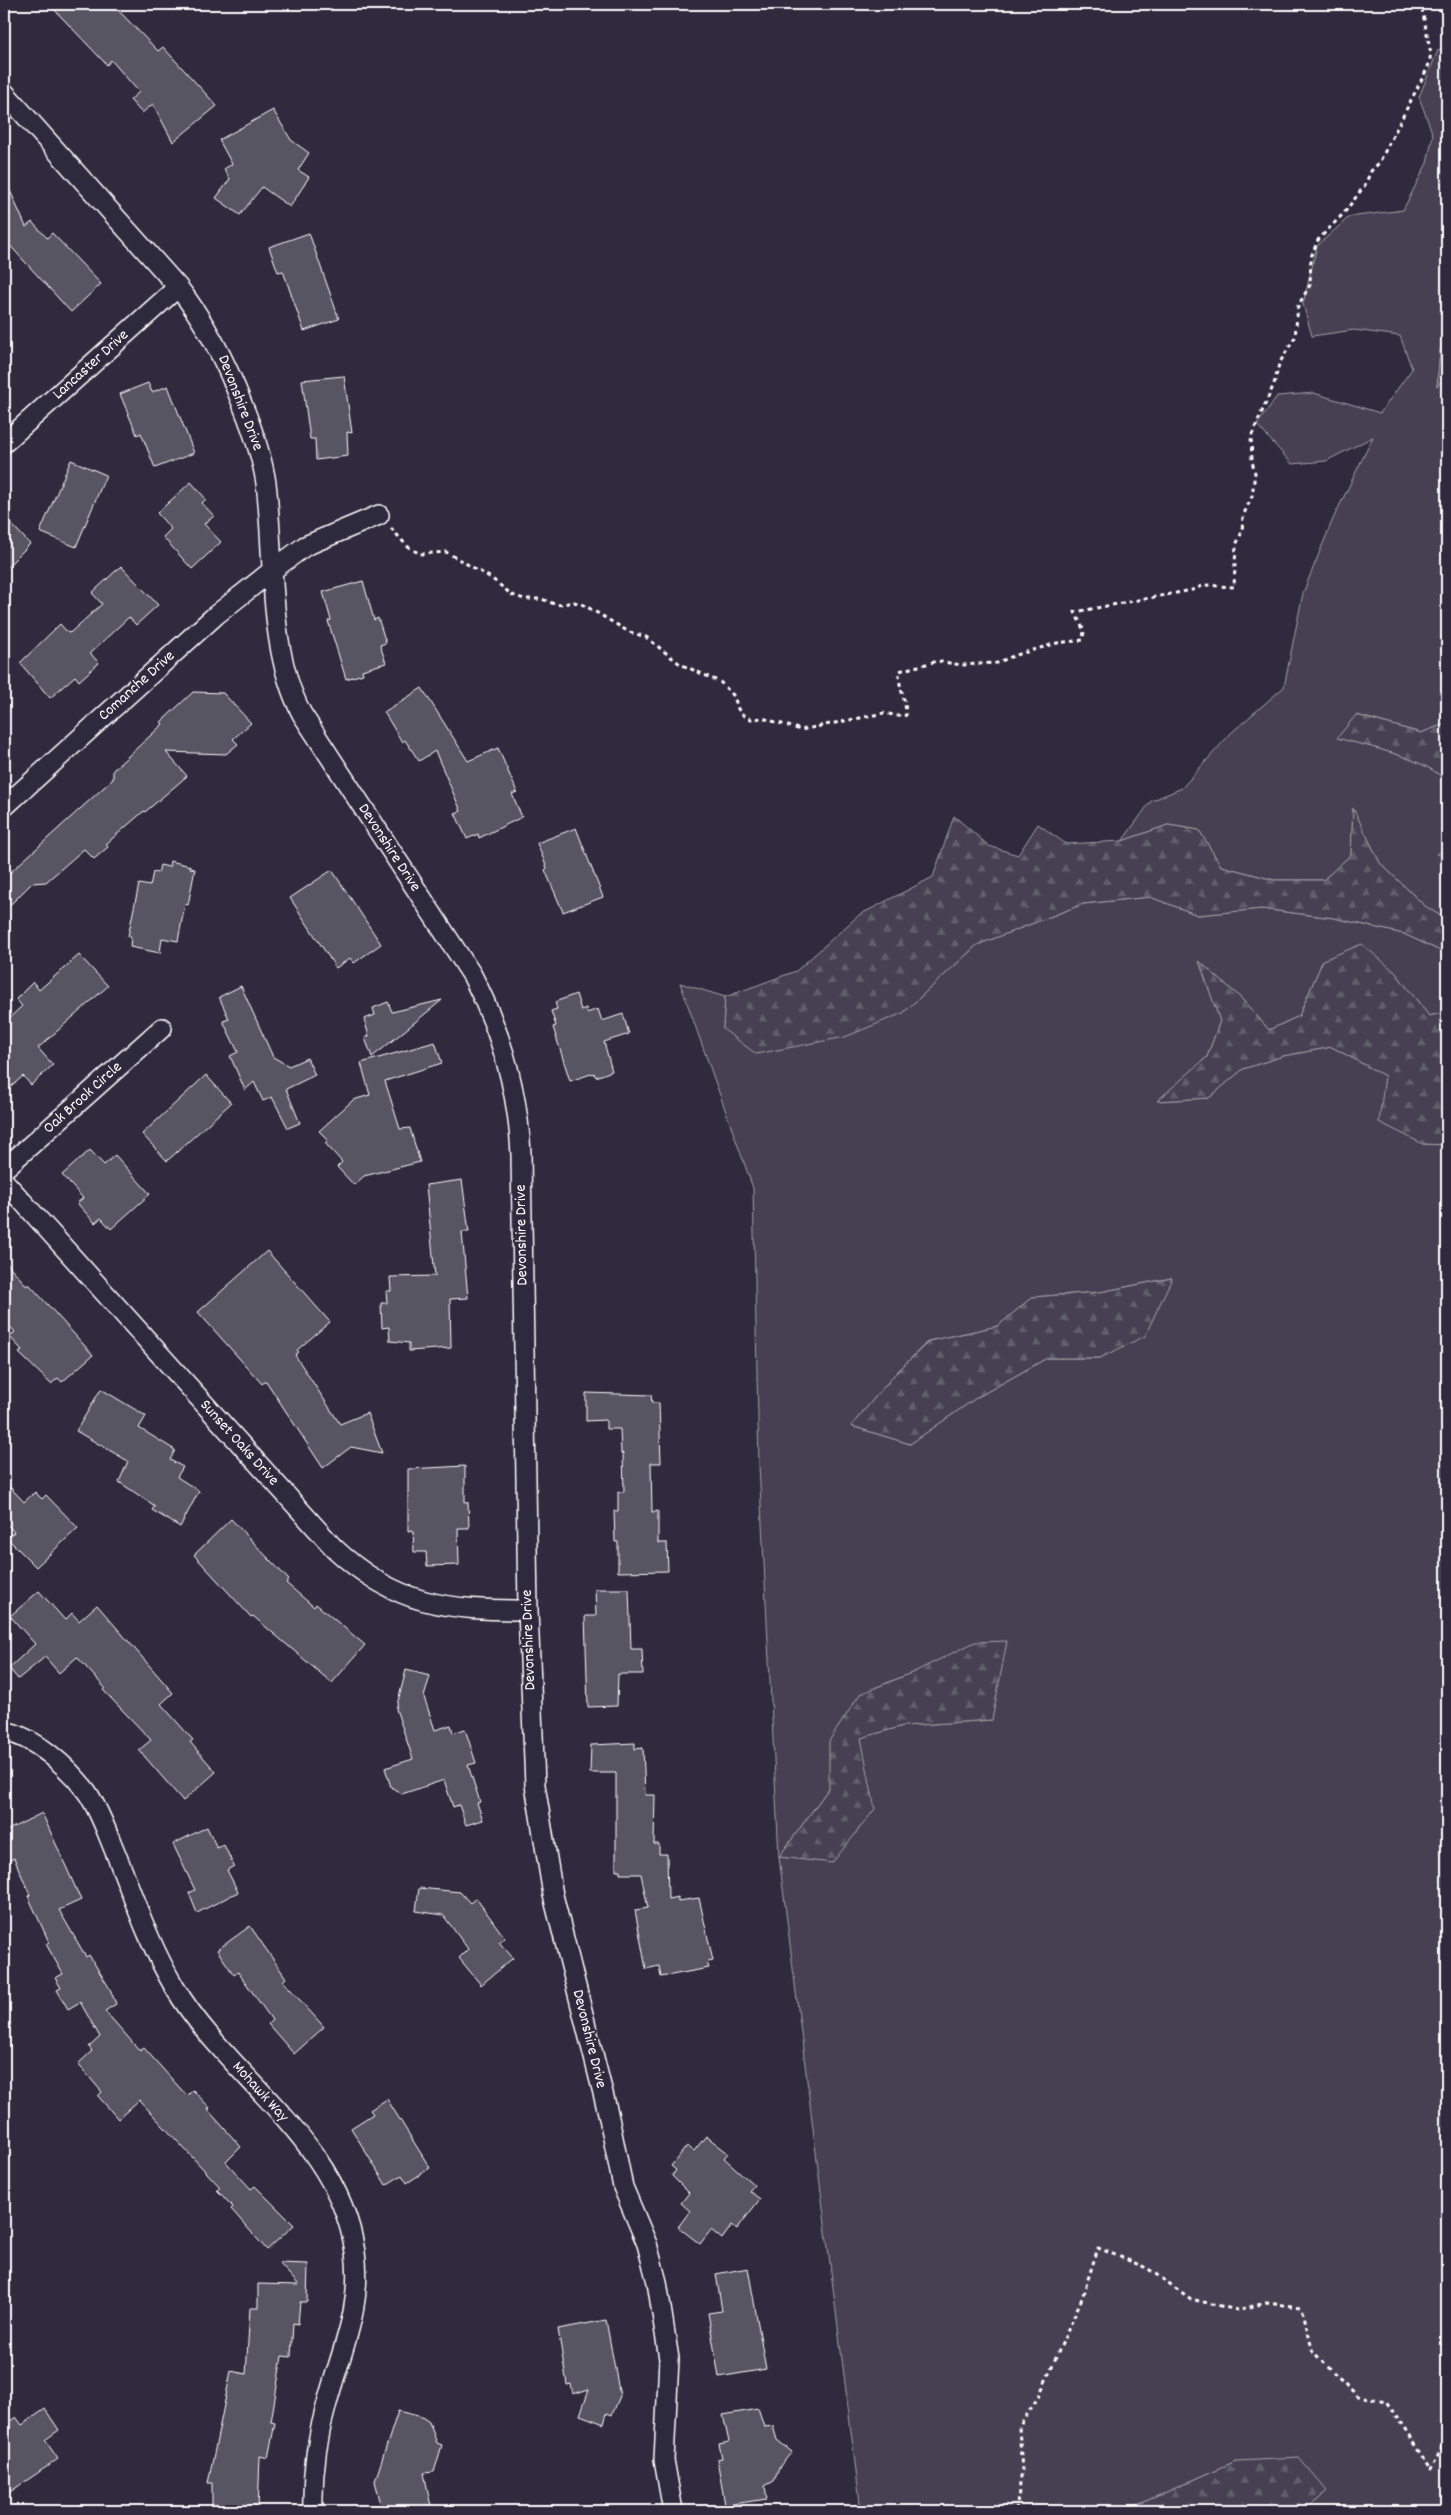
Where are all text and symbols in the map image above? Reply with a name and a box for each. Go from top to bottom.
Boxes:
street label: Lancaster Drive [48,325,134,405]
street label: Devonshire Drive [211,352,269,454]
street label: Comanche Drive [94,645,180,727]
street label: Devonshire Drive [352,799,426,897]
street label: Oak Brook Circle [39,1056,127,1140]
street label: Devonshire Drive [510,1184,534,1286]
street label: Sunset Oaks Drive [194,1395,284,1491]
street label: Devonshire Drive [516,1589,542,1691]
street label: Devonshire Drive [566,1987,612,2091]
street label: Mohawk Way [226,2056,294,2128]

